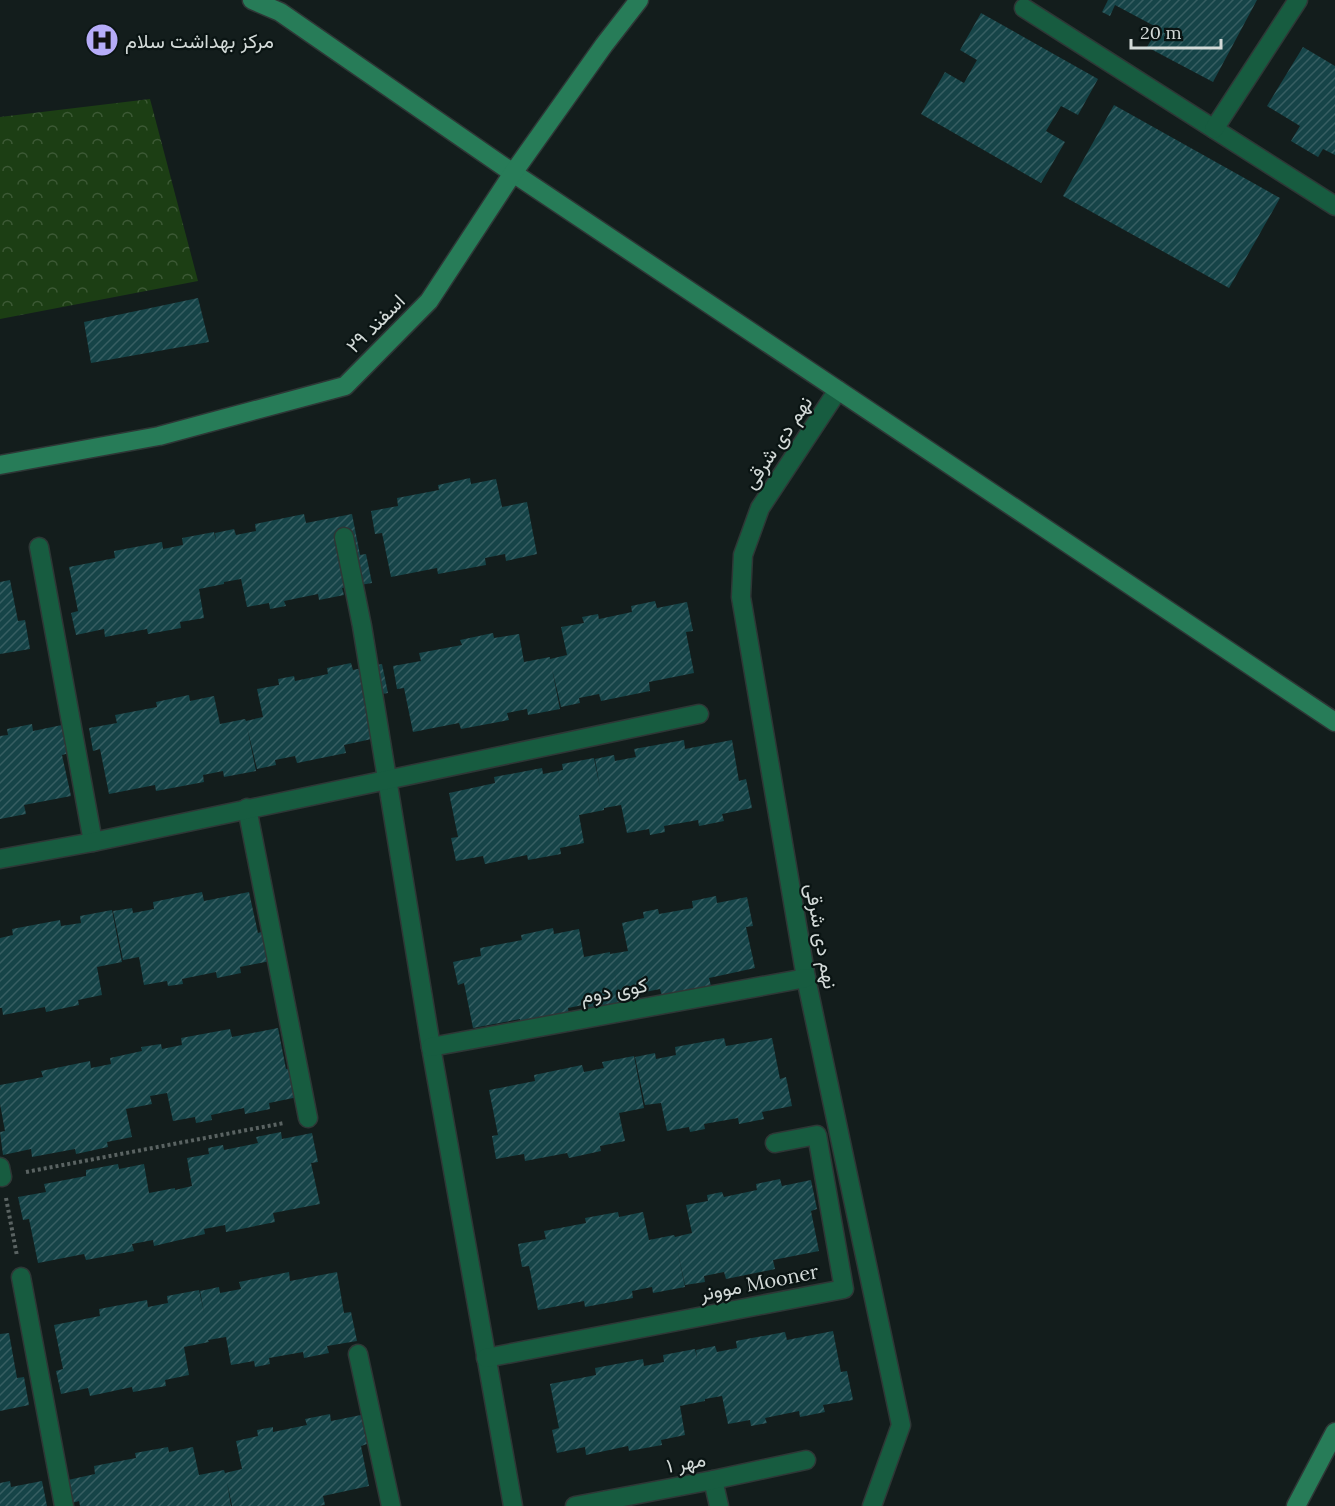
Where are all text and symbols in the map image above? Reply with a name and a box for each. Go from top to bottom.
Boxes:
scale bar [1131,12,1221,50]
text: 20 m [1140,21,1182,44]
hospital icon: مرکز بهداشت سلام [84,22,120,58]
place label: مرکز بهداشت سلام [125,28,274,54]
street label: ۲۹ اسفند [340,288,410,358]
street label: نهم دی شرقی [737,391,818,494]
street label: نهم دی شرقی [799,881,844,991]
street label: کوی دوم [579,972,650,1009]
street label: موونر Mooner [697,1258,821,1307]
street label: مهر ۱ [664,1446,708,1479]

